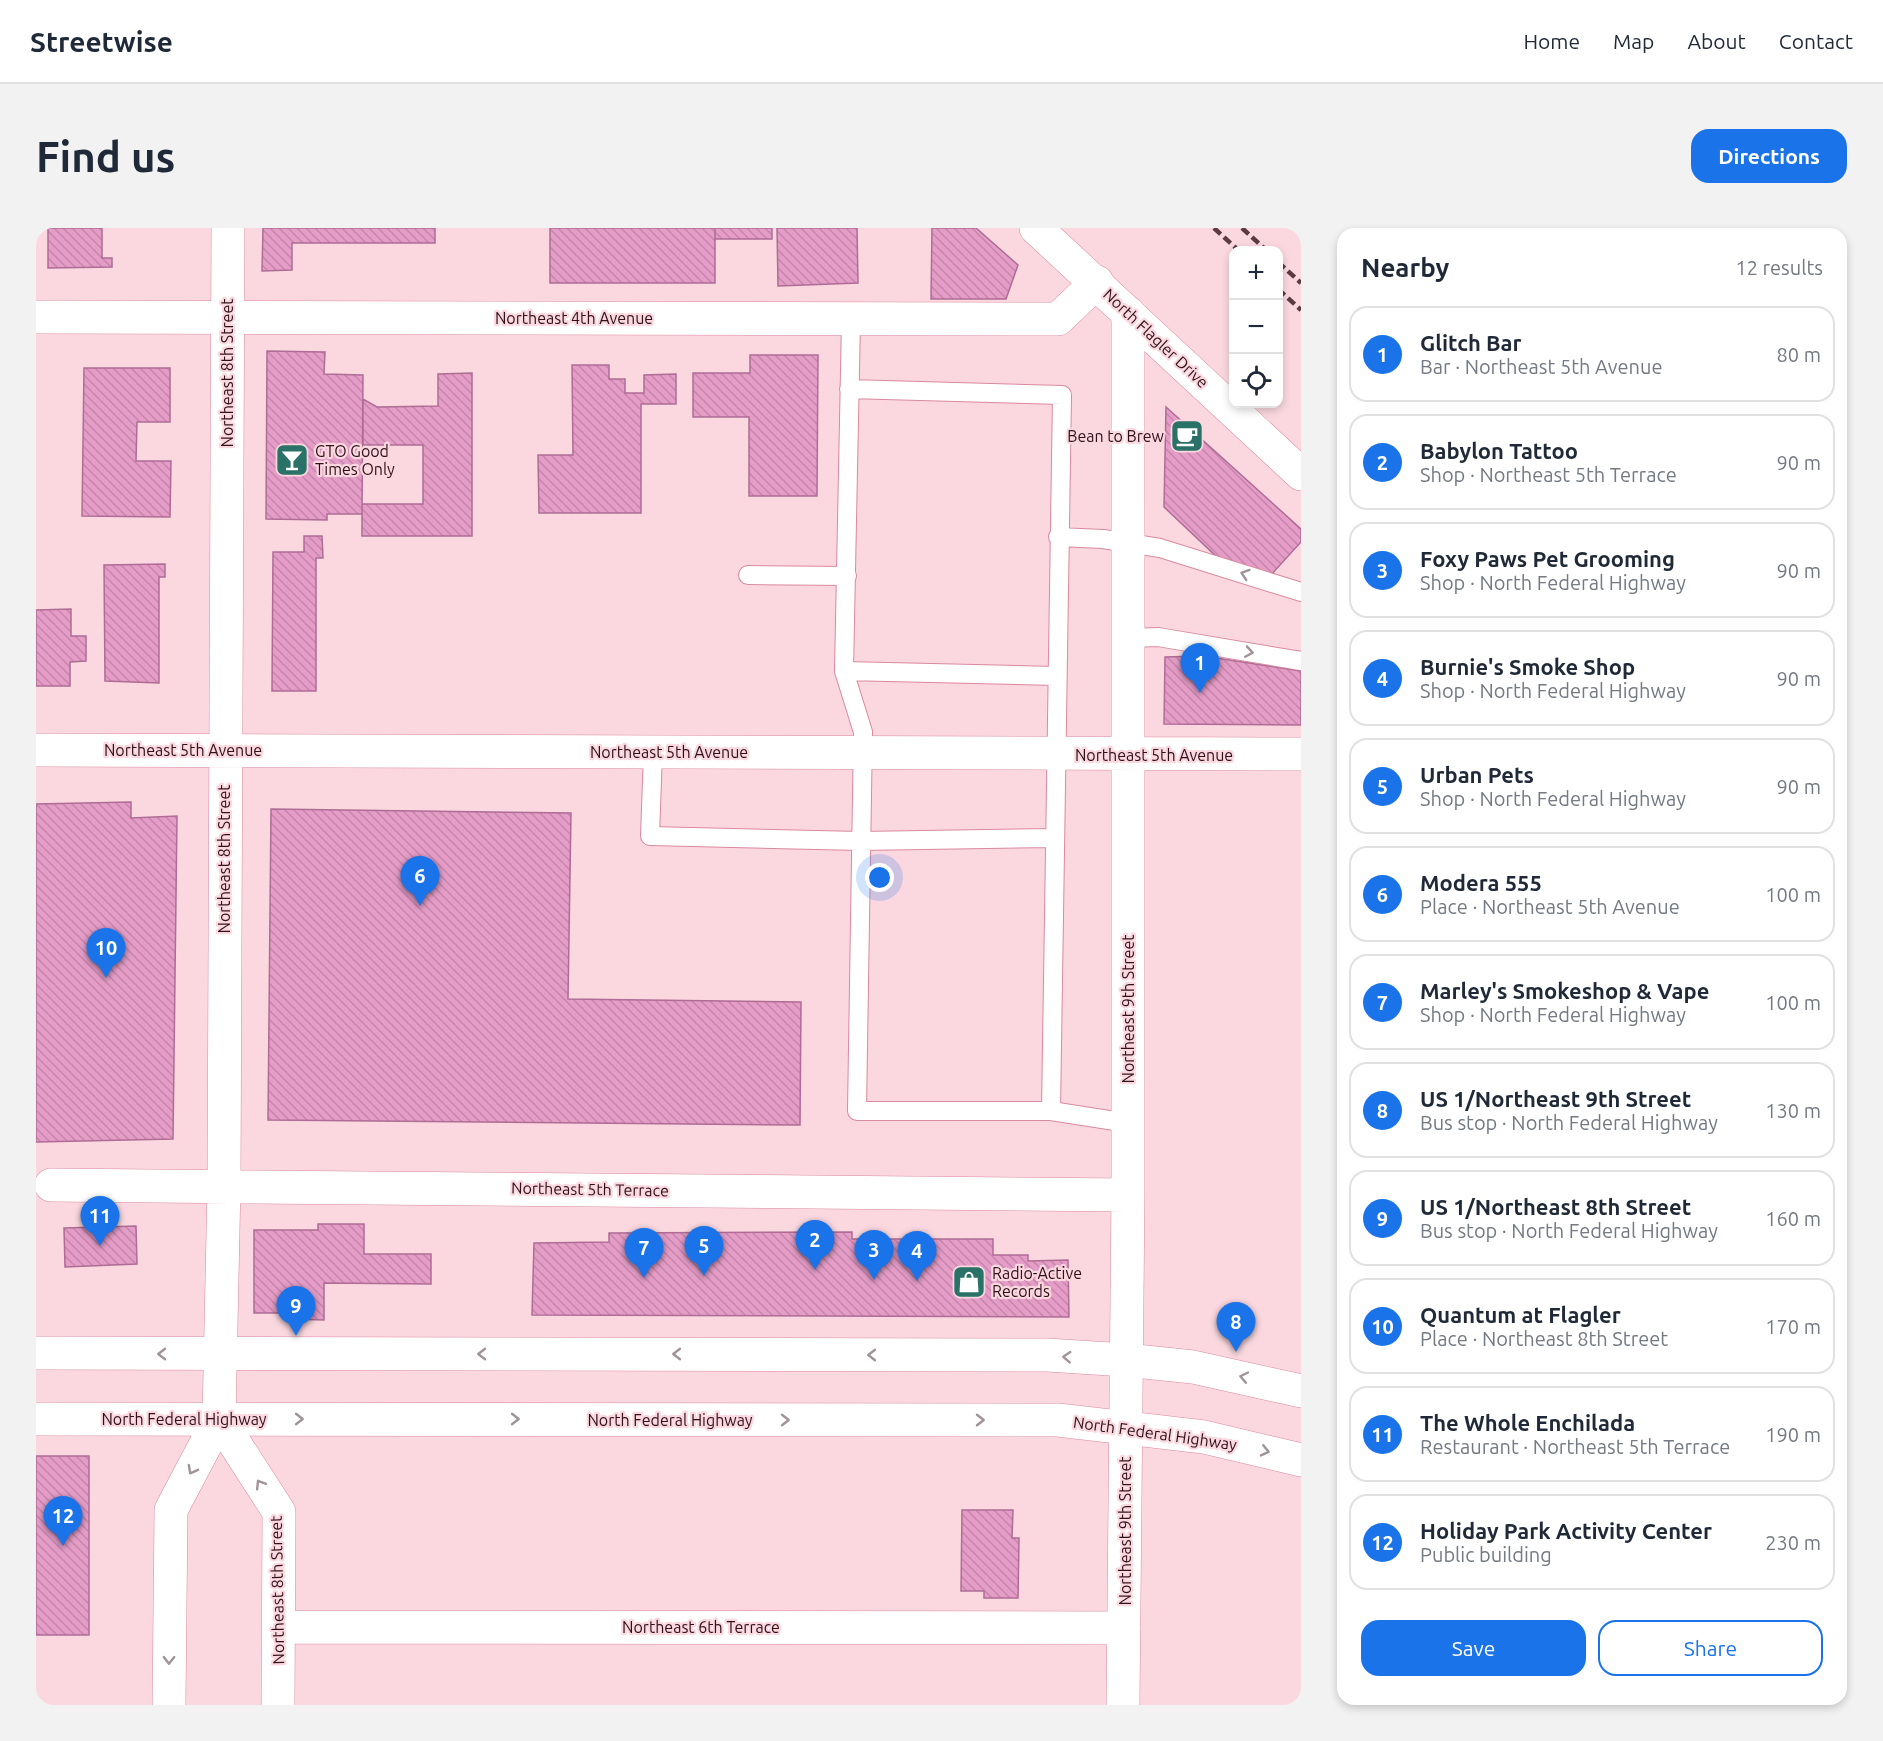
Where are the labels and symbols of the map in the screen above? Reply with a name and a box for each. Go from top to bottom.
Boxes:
street label: North Flagler Drive [1100,285,1212,391]
street label: Northeast 8th Street [218,298,236,448]
street label: Northeast 4th Avenue [495,309,653,327]
cafe icon: Bean to Brew [1169,418,1205,454]
place label: Bean to Brew [1067,427,1165,445]
bar icon: GTO Good Times Only [274,442,310,478]
place label: GTO Good Times Only [315,442,395,478]
one-way arrow [1240,569,1251,582]
pin: 1 [1180,644,1220,693]
one-way arrow [1244,646,1253,658]
street label: Northeast 5th Avenue [104,741,262,759]
street label: Northeast 5th Avenue [590,743,748,761]
street label: Northeast 5th Avenue [1075,746,1233,764]
street label: Northeast 8th Street [215,784,233,934]
pin: 6 [400,856,440,906]
your location [865,863,894,892]
pin: 10 [86,928,126,978]
street label: Northeast 9th Street [1119,934,1137,1084]
street label: Northeast 5th Terrace [511,1179,669,1199]
pin: 11 [80,1196,120,1246]
pin: 2 [796,1220,834,1270]
pin: 5 [684,1226,724,1276]
pin: 7 [624,1228,664,1278]
pin: 3 [854,1230,894,1280]
pin: 4 [898,1232,936,1281]
shop icon: Radio-Active Records [951,1264,987,1300]
place label: Radio-Active Records [992,1264,1082,1300]
pin: 9 [276,1286,316,1336]
pin: 8 [1216,1302,1256,1352]
one-way arrow [157,1348,166,1360]
one-way arrow [478,1348,487,1360]
one-way arrow [673,1348,682,1360]
one-way arrow [868,1349,877,1361]
one-way arrow [1063,1350,1072,1363]
one-way arrow [1239,1371,1249,1384]
street label: North Federal Highway [101,1410,267,1428]
street label: North Federal Highway [587,1411,753,1429]
one-way arrow [294,1413,303,1425]
one-way arrow [510,1413,519,1425]
street label: North Federal Highway [1072,1413,1238,1453]
one-way arrow [780,1414,789,1426]
one-way arrow [975,1414,984,1426]
one-way arrow [1260,1443,1270,1456]
street label: Northeast 9th Street [1116,1456,1134,1606]
one-way arrow [188,1464,199,1474]
one-way arrow [256,1480,268,1490]
pin: 12 [44,1496,82,1546]
street label: Northeast 8th Street [267,1515,287,1665]
street label: Northeast 6th Terrace [622,1618,780,1636]
one-way arrow [163,1655,175,1664]

